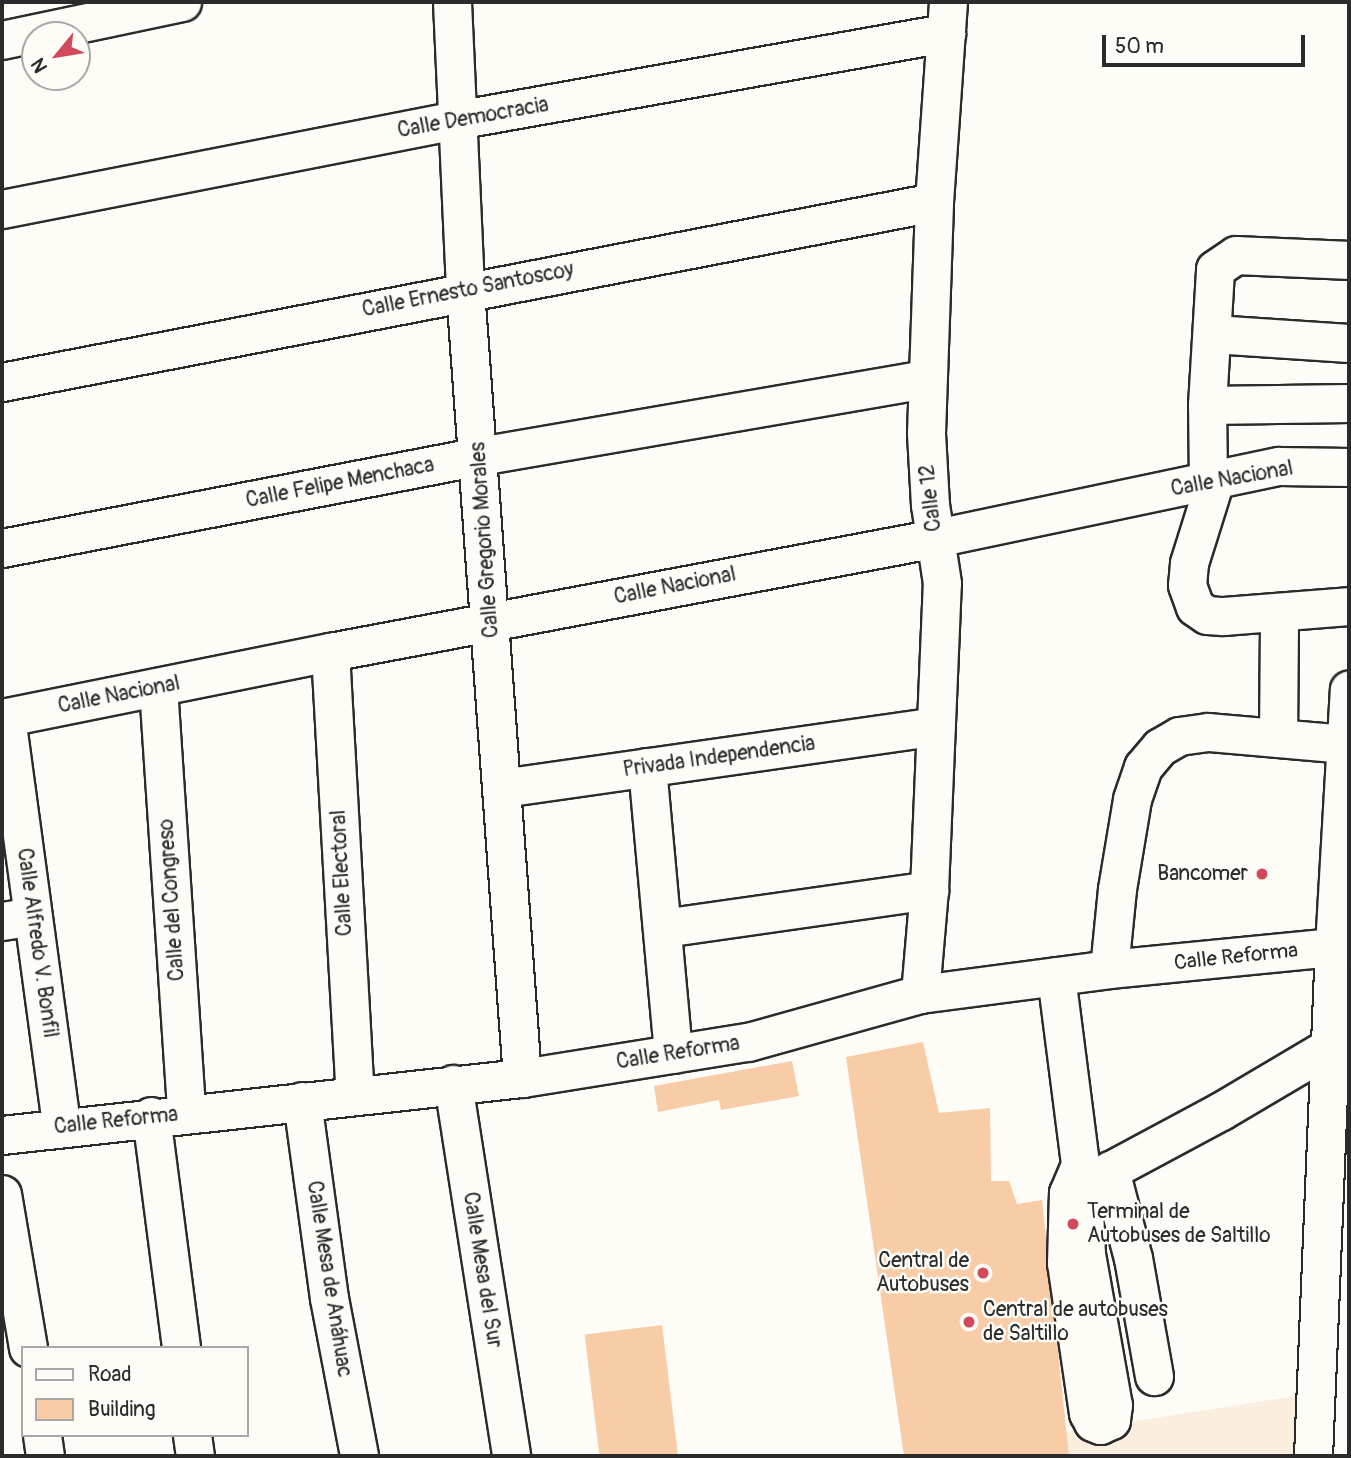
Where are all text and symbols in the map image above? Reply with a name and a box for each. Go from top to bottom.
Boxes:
north arrow [21,21,91,91]
scale bar [1106,21,1309,65]
text: 50 m [1115,33,1164,60]
text: N [26,54,53,77]
street label: Calle Democracia [395,92,551,144]
street label: Calle Ernesto Santoscoy [360,257,576,323]
street label: Calle Gregorio Morales [466,441,504,639]
street label: Calle Felipe Menchaca [244,452,436,514]
street label: Calle Nacional [1169,456,1295,502]
street label: Calle 12 [915,463,947,533]
street label: Calle Nacional [612,562,738,610]
street label: Calle Nacional [56,671,182,719]
street label: Privada Independencia [621,731,817,783]
street label: Calle Electoral [326,809,358,937]
street label: Calle del Congreso [154,818,190,982]
street label: Calle Alfredo V. Bonfil [11,847,63,1039]
place label: Bancomer [1157,861,1248,887]
marker: Bancomer [1254,866,1270,882]
street label: Calle Reforma [1173,938,1299,976]
street label: Calle Reforma [614,1031,742,1075]
street label: Calle Reforma [53,1102,179,1140]
street label: Calle Mesa de Anáhuac [301,1179,357,1379]
street label: Calle Mesa del Sur [457,1190,507,1350]
place label: Terminal de Autobuses de Saltillo [1087,1199,1271,1249]
marker: Terminal de Autobuses de Saltillo [1065,1216,1081,1232]
place label: Central de Autobuses [876,1248,969,1298]
marker: Central de Autobuses [975,1265,991,1281]
place label: Central de autobuses de Saltillo [983,1297,1168,1347]
marker: Central de autobuses de Saltillo [961,1314,977,1330]
legend [21,1346,248,1437]
text: Road [88,1361,132,1388]
text: Building [88,1396,155,1423]

